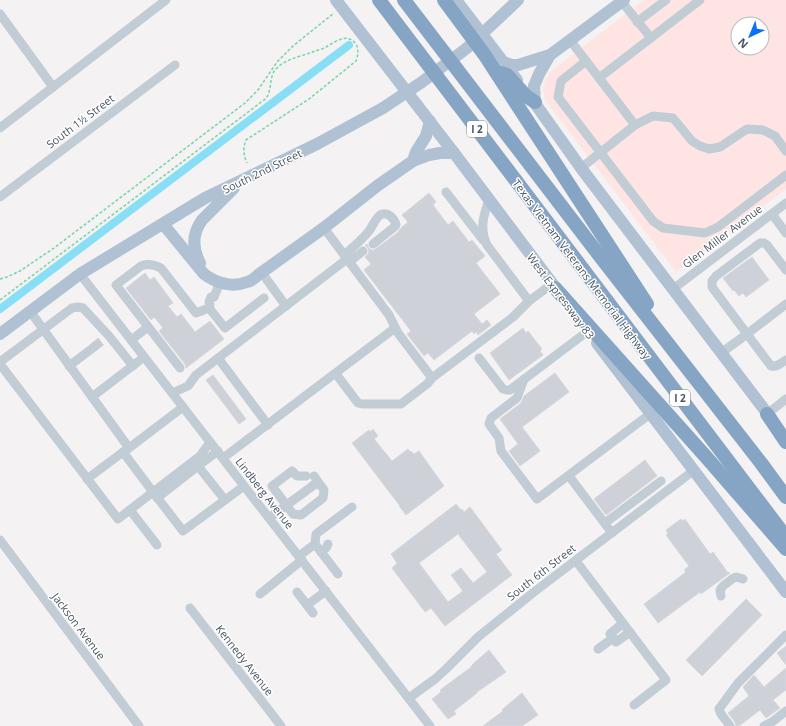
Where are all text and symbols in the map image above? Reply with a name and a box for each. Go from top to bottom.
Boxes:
north arrow [730,16,770,56]
text: N [734,35,751,52]
street label: South 1½ Street [43,91,117,151]
road number: I 2 [467,121,487,137]
street label: South 2nd Street [220,145,304,197]
street label: Texas Vietnam Veterans Memorial Highway [509,176,655,362]
street label: Glen Miller Avenue [679,201,765,271]
street label: West Expressway 83 [524,250,598,342]
road number: I 2 [670,390,690,406]
street label: Lindberg Avenue [232,454,298,532]
street label: South 6th Street [503,540,579,604]
street label: Jackson Avenue [48,589,109,662]
street label: Kennedy Avenue [213,622,277,698]

